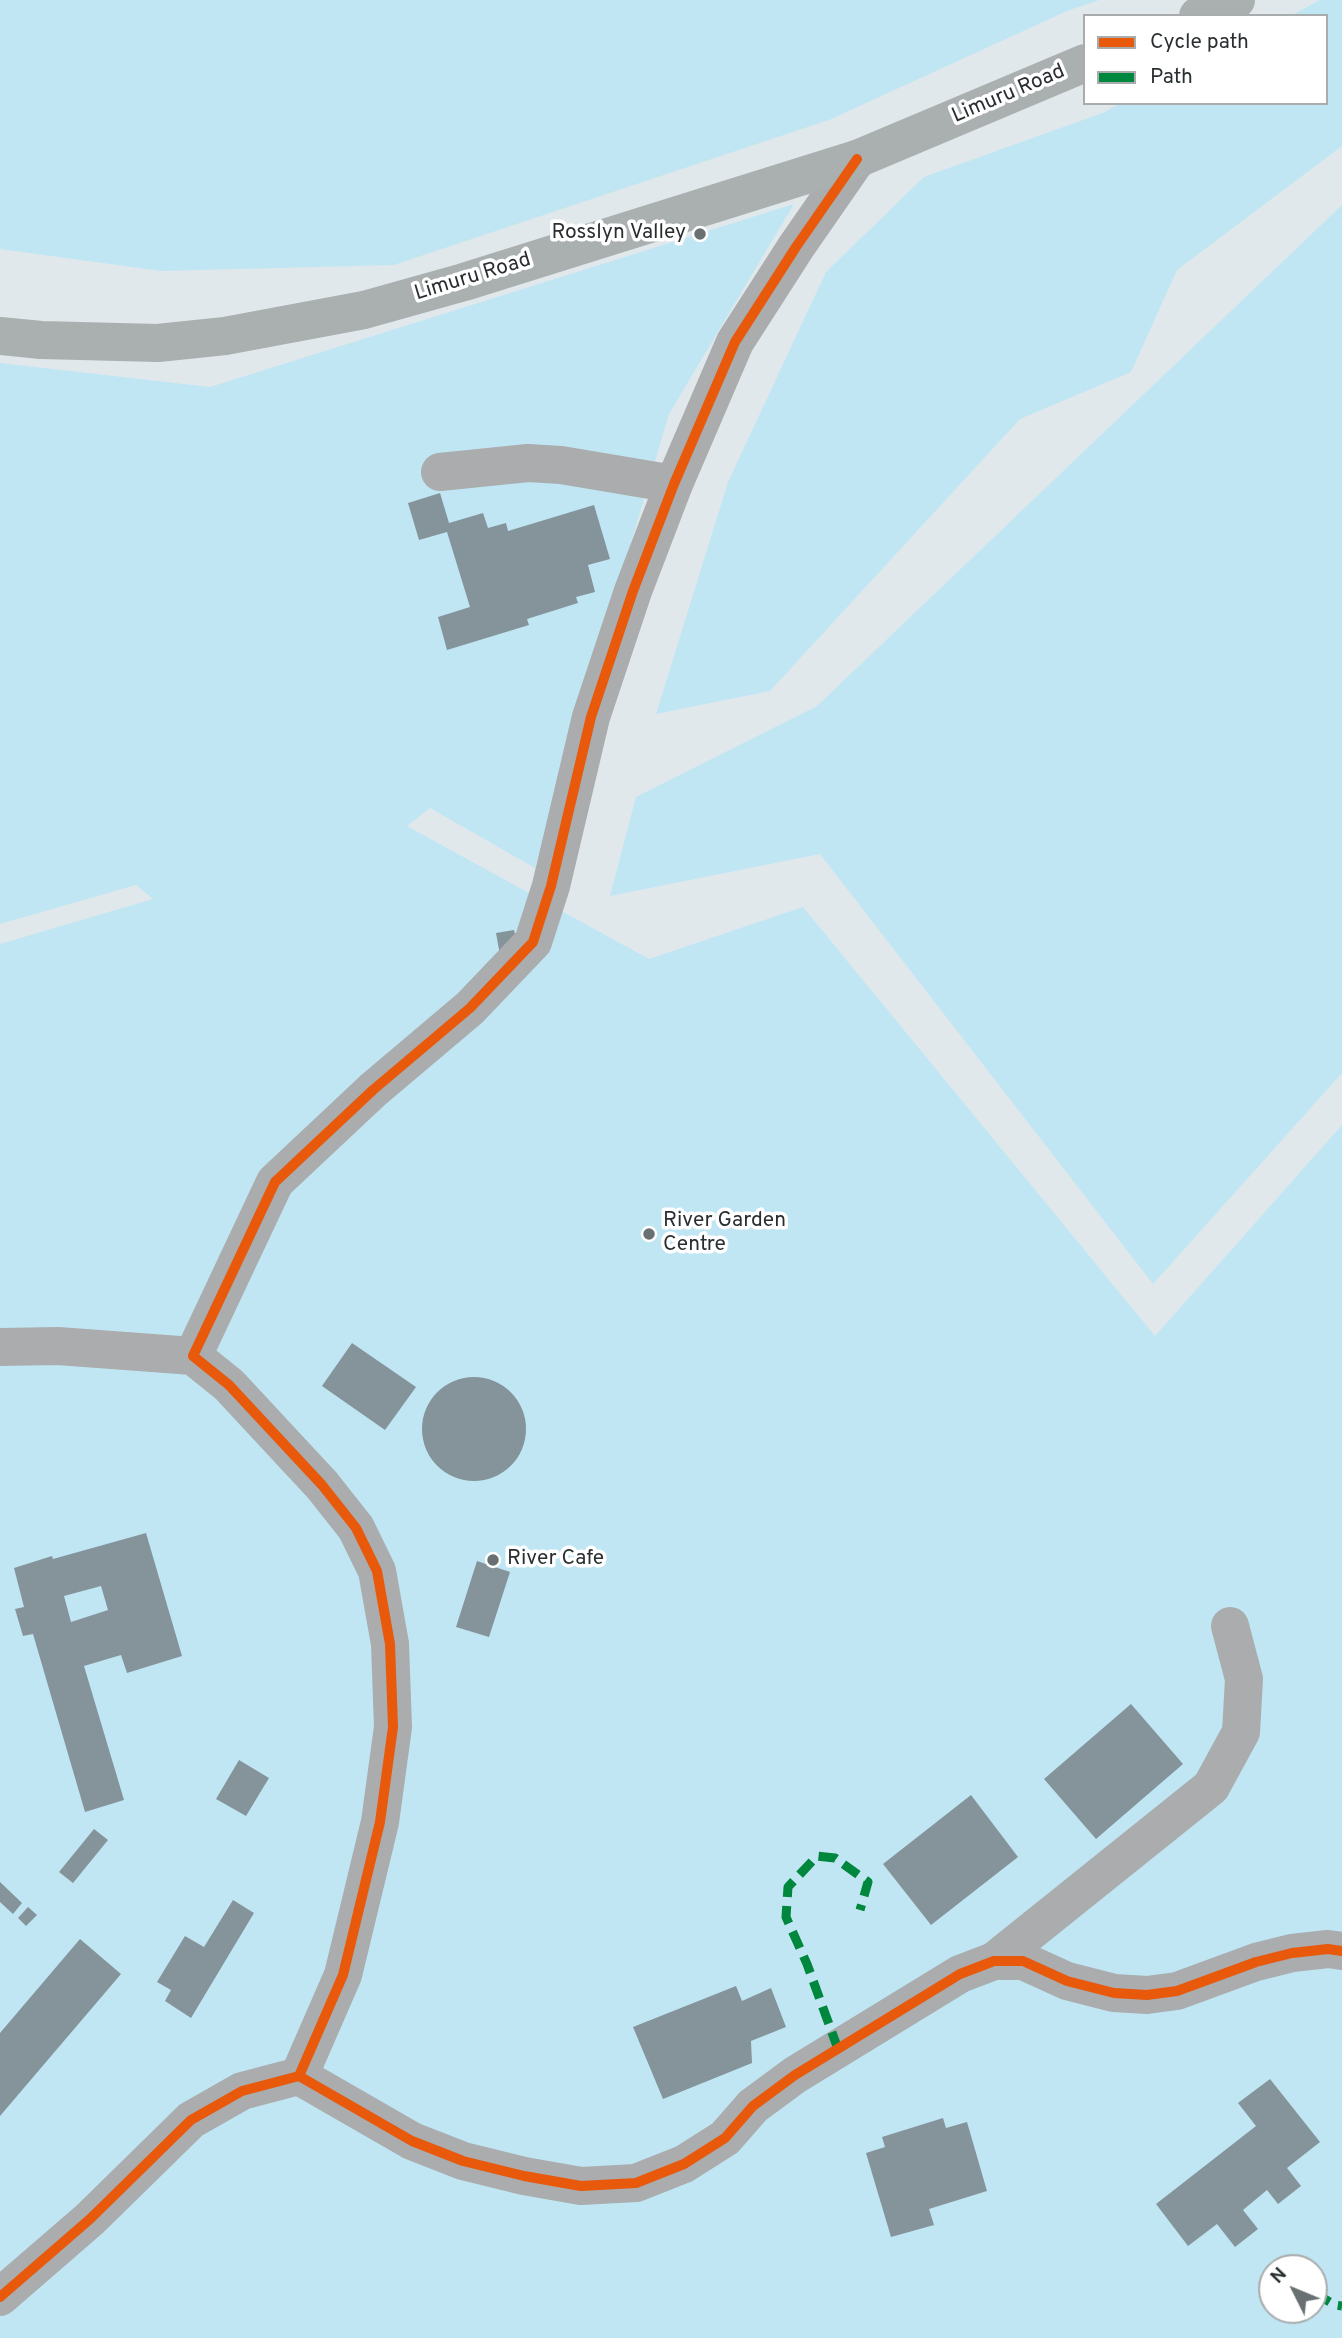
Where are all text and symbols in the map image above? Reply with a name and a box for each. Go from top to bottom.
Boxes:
legend [1083,14,1328,105]
text: Cycle path [1150,29,1249,56]
street label: Limuru Road [949,60,1069,130]
text: Path [1150,64,1193,91]
place label: Rosslyn Valley [552,221,686,247]
marker: Rosslyn Valley [692,226,708,242]
street label: Limuru Road [412,248,534,308]
place label: River Garden Centre [663,1209,786,1259]
marker: River Garden Centre [641,1226,657,1242]
place label: River Cafe [507,1547,604,1573]
marker: River Cafe [485,1552,501,1568]
north arrow [1258,2254,1328,2324]
text: N [1266,2263,1293,2289]

